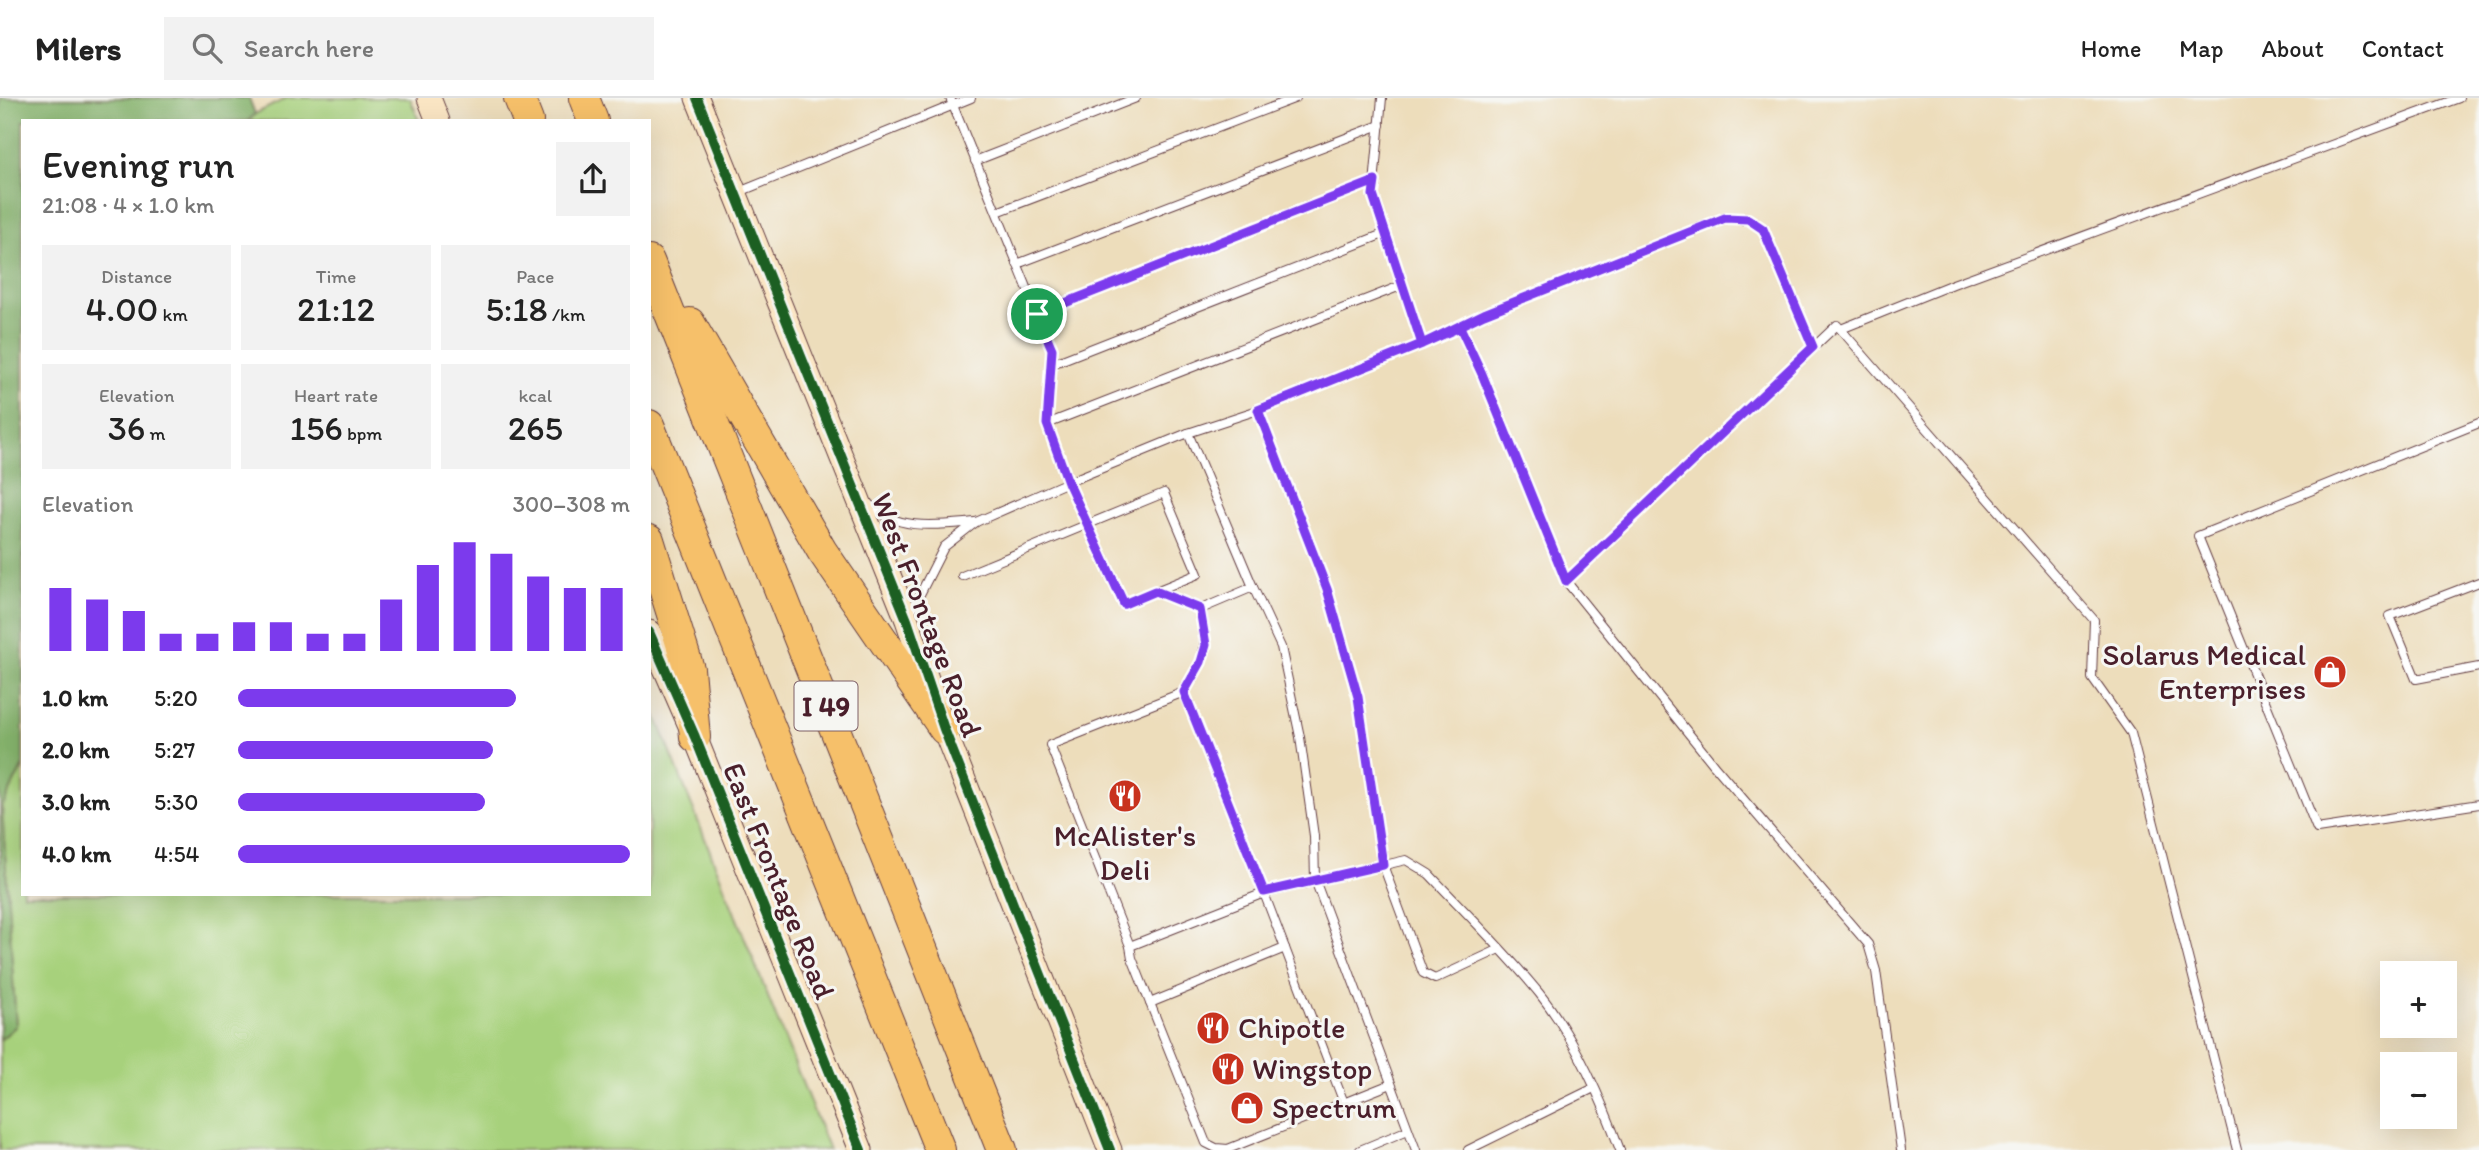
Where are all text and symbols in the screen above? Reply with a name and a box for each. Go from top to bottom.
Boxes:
search box [164,17,654,80]
text: Milers [35,29,122,68]
icon: search [188,29,226,67]
text: Search here [244,32,374,64]
text: Home [2081,34,2141,63]
text: Map [2179,34,2223,63]
text: About [2261,34,2324,63]
text: Contact [2362,34,2444,63]
text: Evening run [42,142,235,188]
button: share [556,142,630,216]
text: 21:08 · 4 × 1.0 km [42,191,215,219]
text: Distance [101,265,172,288]
text: Time [316,265,356,288]
text: Pace [516,265,554,288]
pin [1007,284,1067,344]
text: 4.00 [86,288,158,330]
text: 21:12 [297,288,375,330]
text: 5:18 [485,288,548,330]
icon: arrive [1018,295,1056,333]
text: km [158,303,188,326]
text: /km [548,303,585,326]
text: Elevation [99,384,174,407]
text: Heart rate [294,384,378,407]
text: kcal [518,384,552,407]
text: 36 [108,407,145,449]
text: 156 [290,407,343,449]
text: 265 [508,407,563,449]
text: m [145,422,166,445]
text: bpm [343,422,382,445]
street label: West Frontage Road [864,487,991,743]
text: Elevation [42,490,133,518]
text: 300–308 m [512,490,630,518]
place label: Solarus Medical Enterprises [2102,636,2306,707]
shop icon: Solarus Medical Enterprises [2311,653,2349,691]
road number: I 49 [794,682,858,730]
text: 1.0 km [42,684,108,712]
text: 5:20 [154,684,198,712]
text: 2.0 km [42,736,110,764]
text: 5:27 [154,736,195,764]
street label: East Frontage Road [715,757,844,1005]
restaurant icon: McAlister's Deli [1106,777,1144,815]
text: 3.0 km [42,788,110,816]
text: 5:30 [154,788,198,816]
place label: McAlister's Deli [1054,817,1196,888]
text: 4.0 km [42,840,111,868]
text: 4:54 [154,840,199,868]
map controls [2380,961,2457,1129]
button: + [2380,961,2457,1038]
restaurant icon: Chipotle [1194,1009,1232,1047]
place label: Chipotle [1238,1009,1345,1046]
restaurant icon: Wingstop [1209,1050,1247,1088]
place label: Wingstop [1252,1050,1372,1087]
button: − [2380,1052,2457,1129]
shop icon: Spectrum [1228,1089,1266,1127]
place label: Spectrum [1272,1089,1396,1126]

